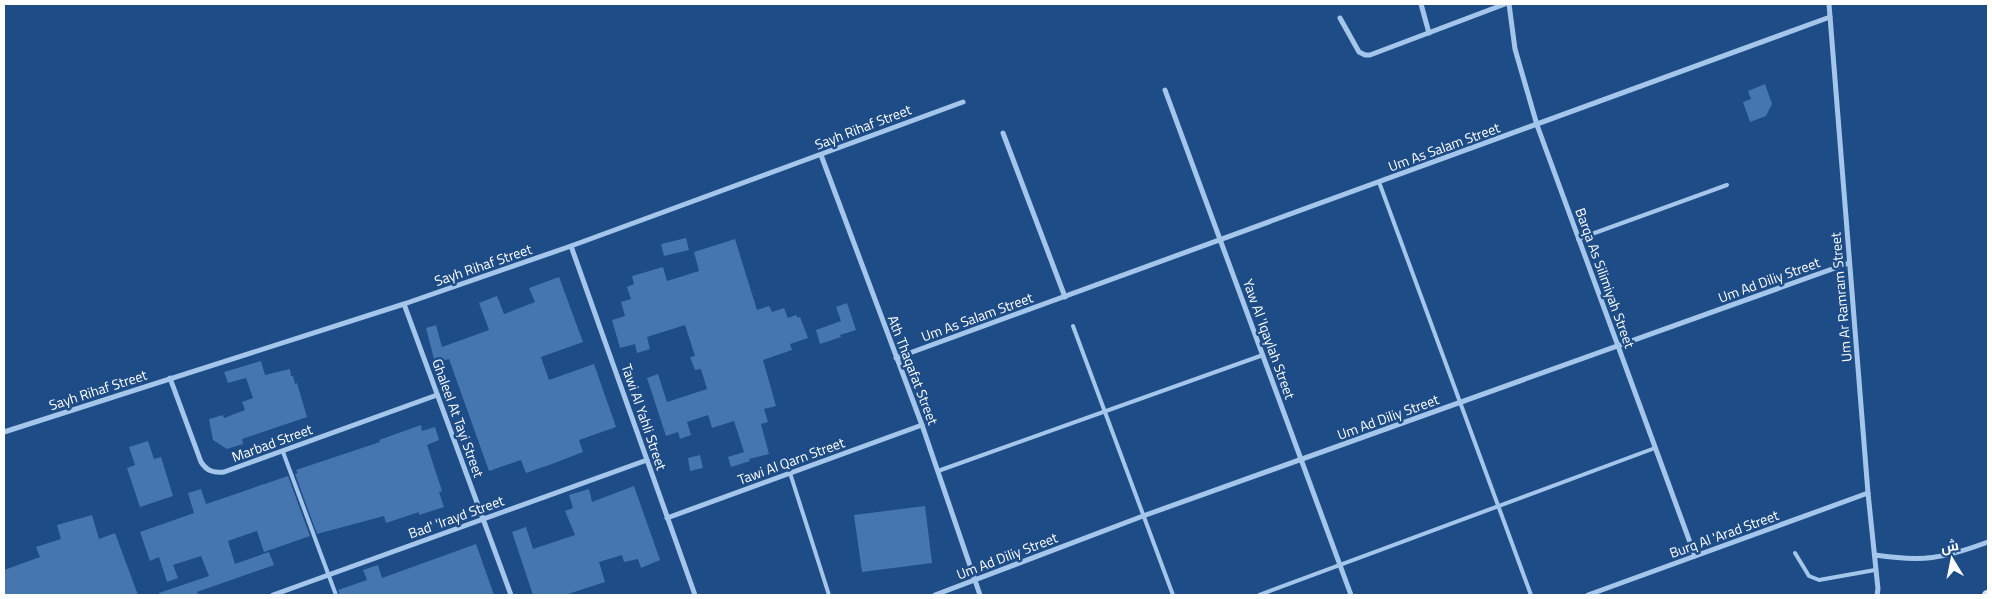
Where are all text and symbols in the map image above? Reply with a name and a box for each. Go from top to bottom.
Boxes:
street label: Sayh Rihaf Street [811,98,914,155]
street label: Um As Salam Street [1385,117,1503,176]
street label: Barqa As Silimiyah Street [1570,205,1641,351]
street label: Um Ar Ramram Street [1824,231,1857,363]
street label: Sayh Rihaf Street [431,238,535,291]
street label: Um Ad Diliy Street [1715,251,1823,308]
street label: Yaw Al 'Iqaylah Street [1238,276,1301,402]
street label: Um As Salam Street [918,287,1036,346]
street label: Ath Thaqafat Street [883,312,944,428]
street label: Ghaleel At Tayi Street [427,355,490,480]
street label: Tawi Al Yahli Street [616,361,673,473]
street label: Sayh Rihaf Street [46,364,150,415]
street label: Um Ad Diliy Street [1334,388,1442,445]
street label: Marbad Street [228,418,315,467]
street label: Tawi Al Qarn Street [734,431,847,490]
street label: Bad' 'Irayd Street [405,489,507,544]
street label: Burq Al 'Arad Street [1666,504,1781,563]
street label: Um Ad Diliy Street [953,527,1061,584]
north arrow [1927,534,1977,584]
text: ش [1939,534,1960,558]

